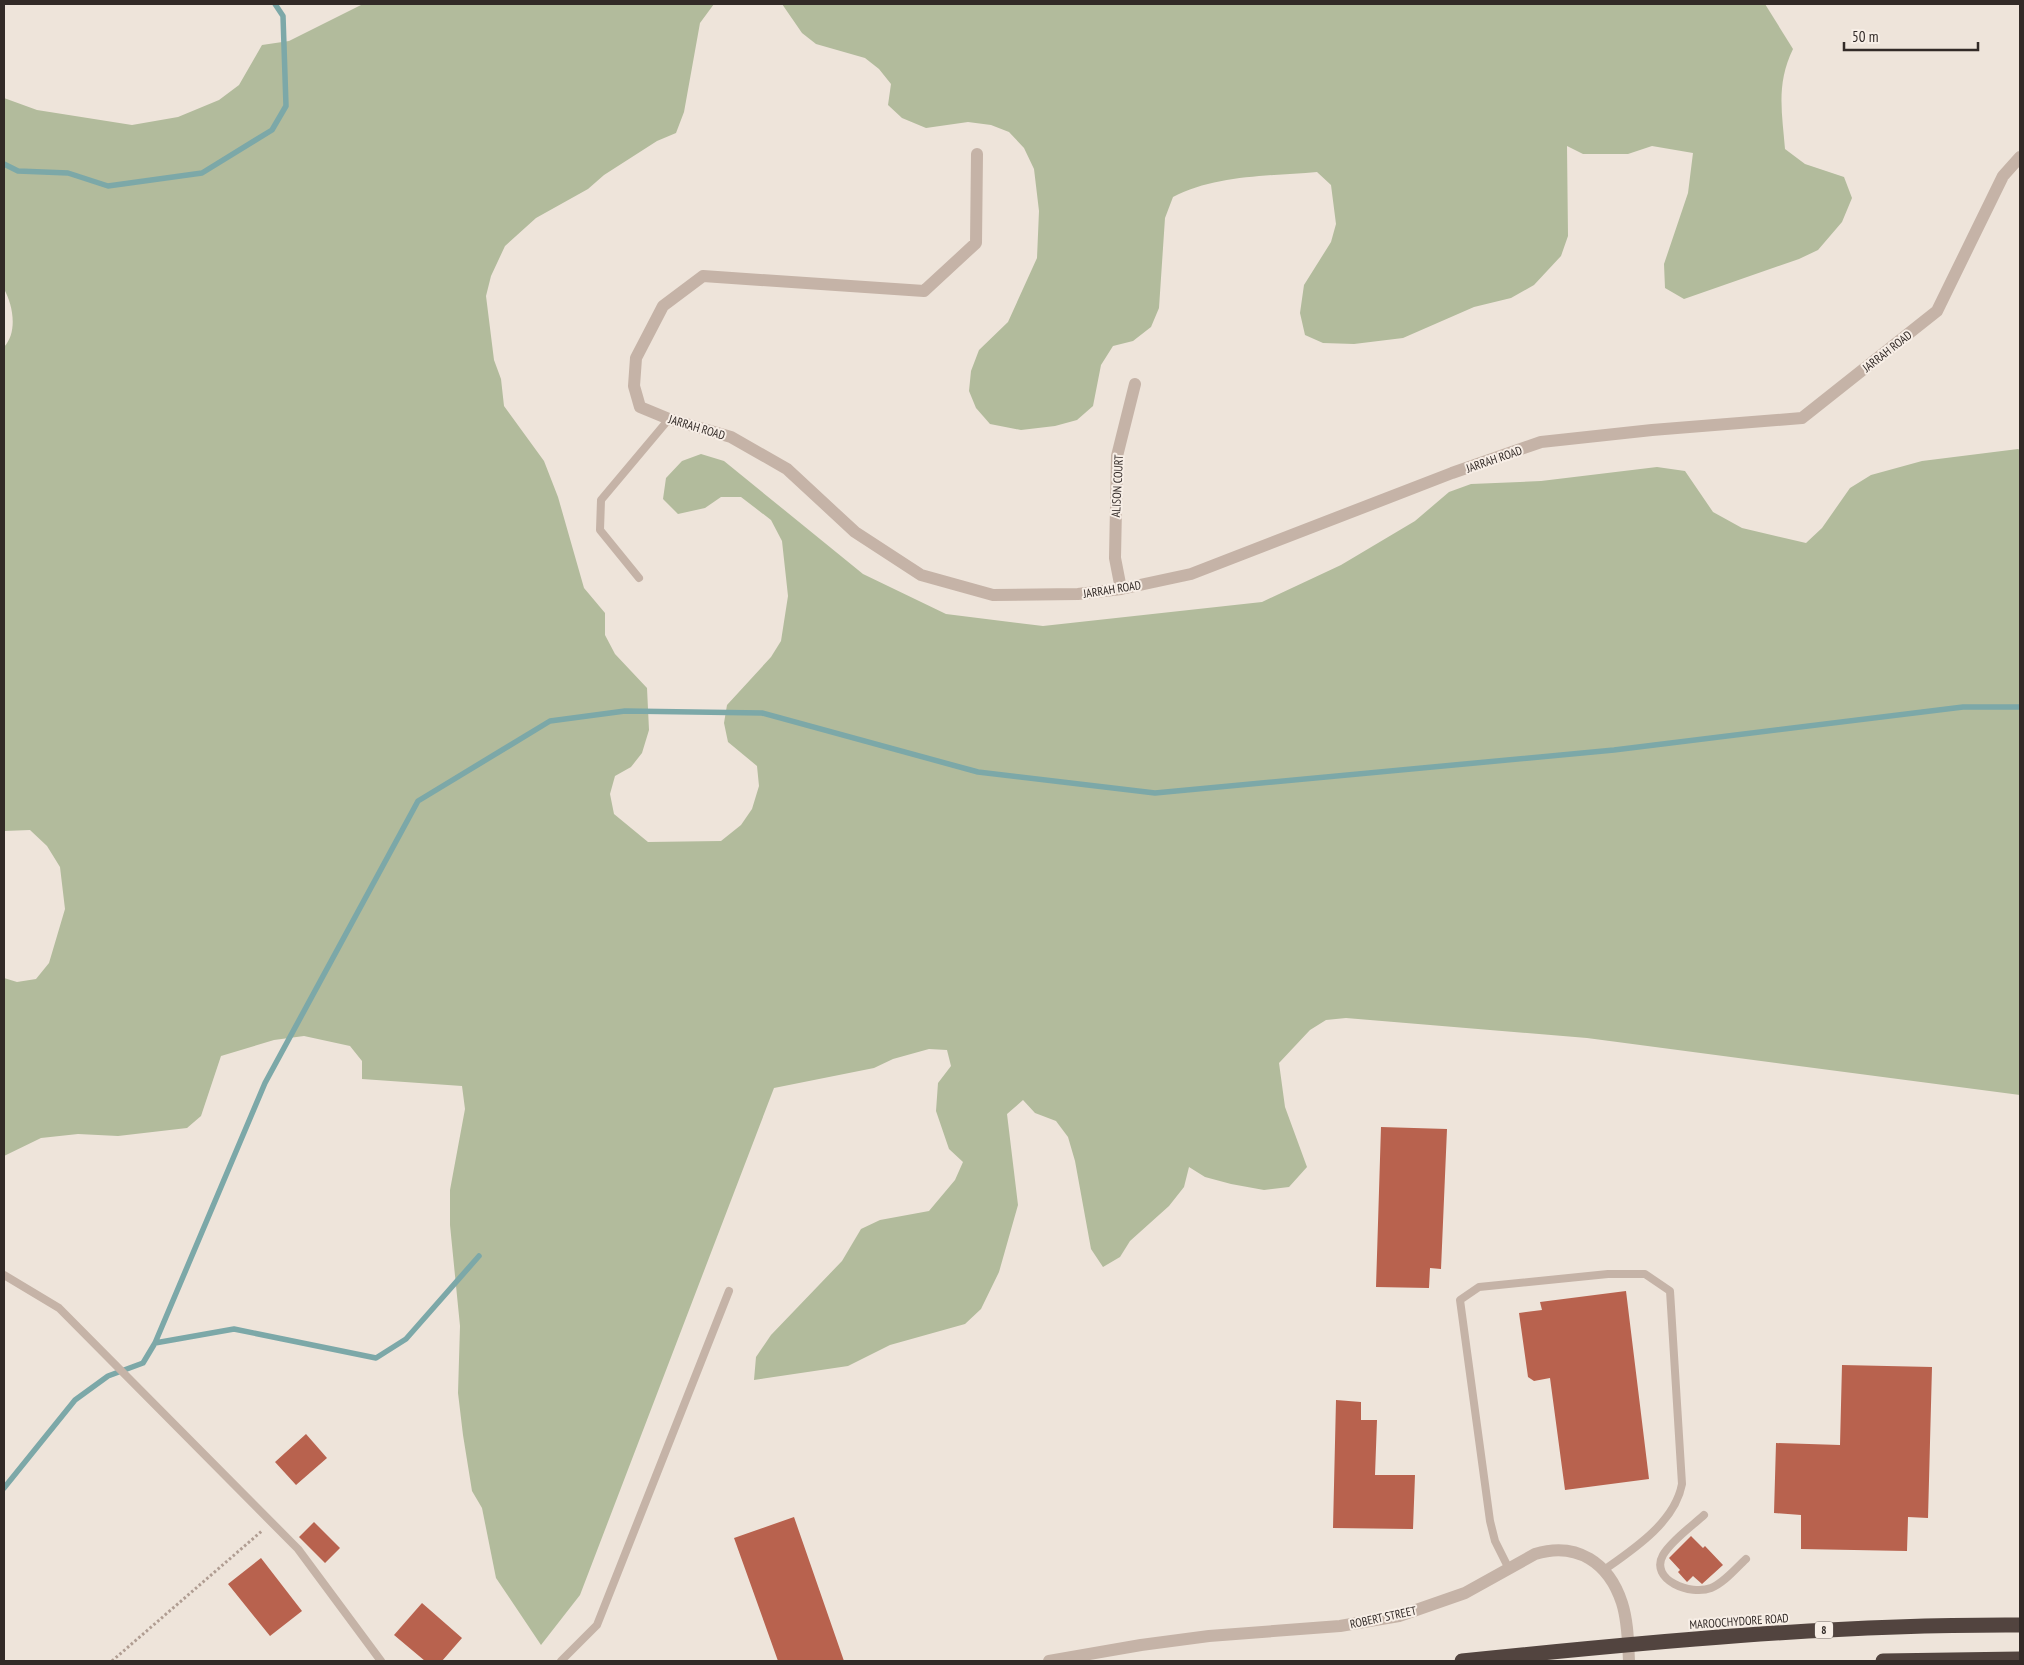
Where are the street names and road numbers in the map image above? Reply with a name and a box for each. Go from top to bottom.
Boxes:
street label: JARRAH ROAD [1859,327,1915,375]
street label: JARRAH ROAD [666,411,727,443]
street label: JARRAH ROAD [1463,442,1524,476]
street label: ALISON COURT [1108,454,1126,518]
street label: JARRAH ROAD [1081,577,1142,601]
street label: ROBERT STREET [1348,1603,1418,1631]
street label: MAROOCHYDORE ROAD [1689,1610,1789,1632]
road number: 8 [1815,1622,1833,1638]

